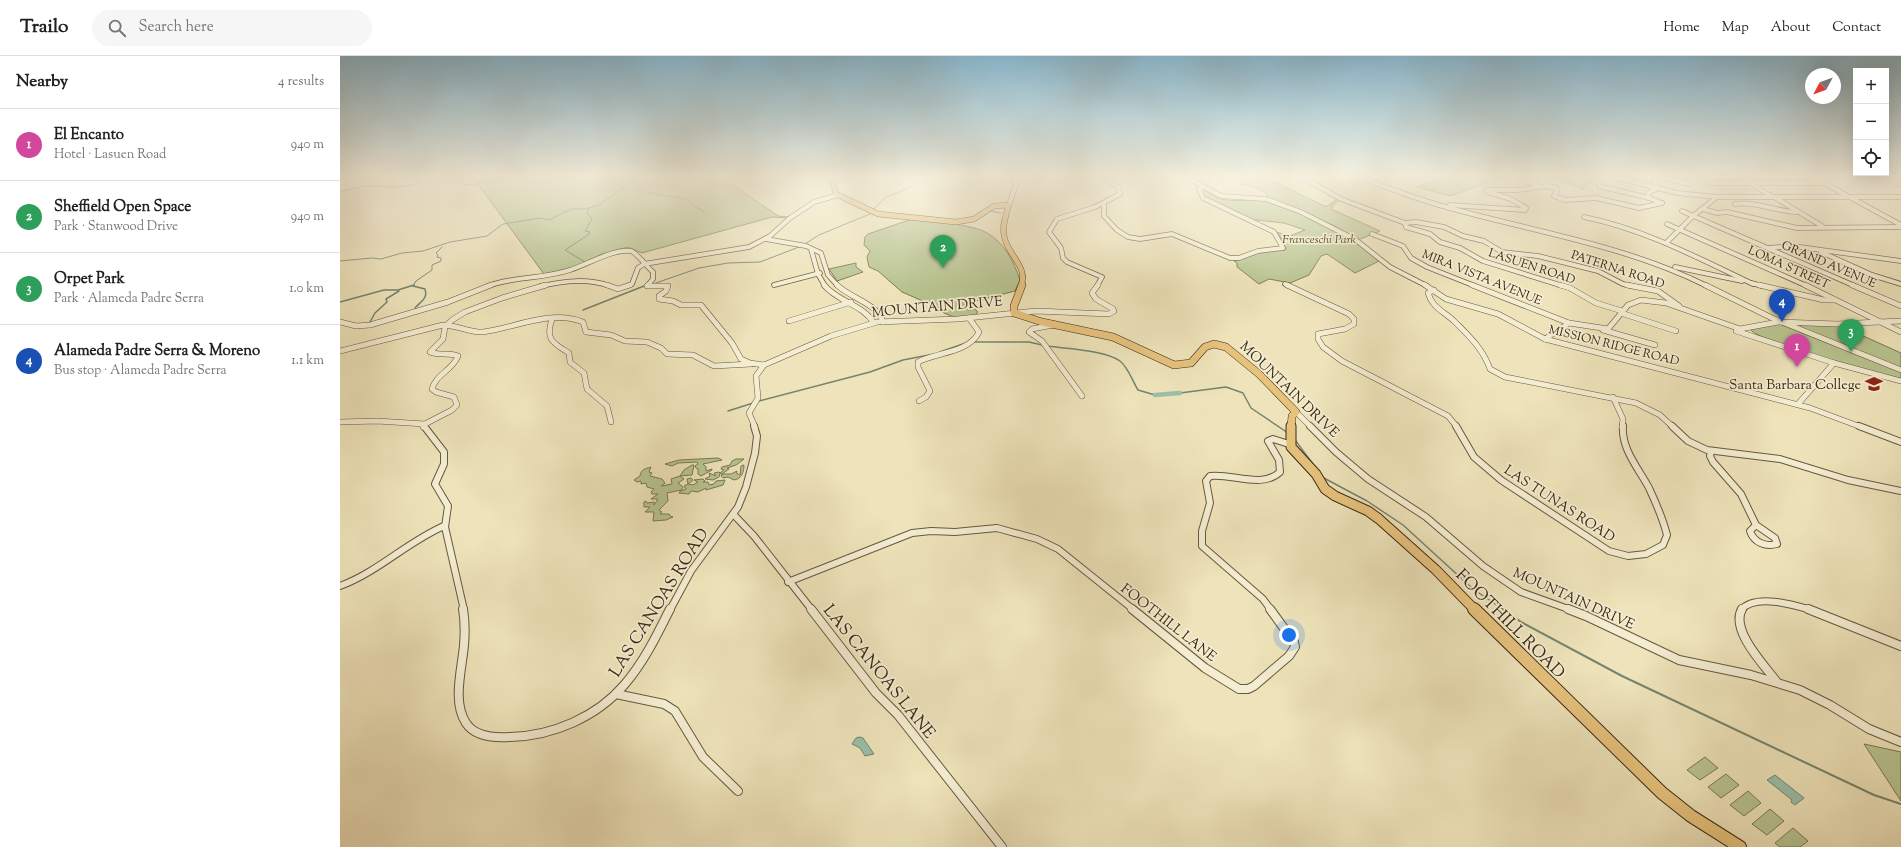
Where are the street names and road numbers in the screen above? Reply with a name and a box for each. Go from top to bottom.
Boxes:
street label: GRAND AVENUE [1778,237,1879,293]
street label: LOMA STREET [1745,242,1833,294]
street label: LASUEN ROAD [1486,244,1577,289]
street label: MIRA VISTA AVENUE [1419,246,1545,311]
street label: PATERNA ROAD [1569,246,1667,294]
street label: MOUNTAIN DRIVE [871,292,1004,324]
street label: MISSION RIDGE ROAD [1546,321,1681,371]
street label: MOUNTAIN DRIVE [1234,338,1343,444]
street label: LAS TUNAS ROAD [1499,461,1618,548]
street label: LAS CANOAS ROAD [604,524,715,682]
street label: FOOTHILL ROAD [1449,564,1570,685]
street label: MOUNTAIN DRIVE [1509,564,1638,636]
street label: FOOTHILL LANE [1116,580,1220,668]
street label: LAS CANOAS LANE [817,600,940,745]

